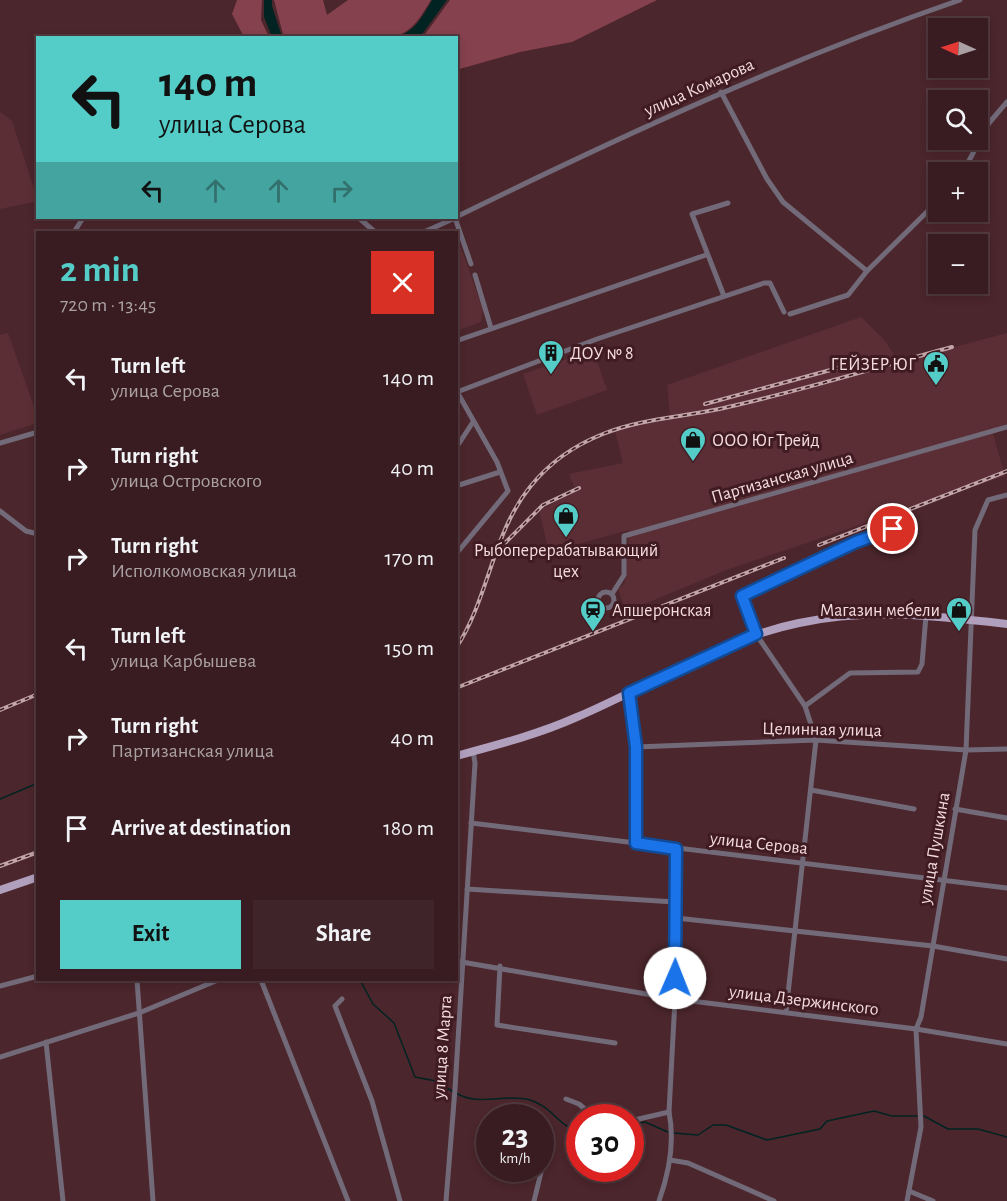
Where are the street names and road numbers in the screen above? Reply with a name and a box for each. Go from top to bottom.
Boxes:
street label: улица Комарова [641,56,757,121]
street label: Партизанская улица [709,449,855,507]
street label: Целинная улица [762,720,882,740]
street label: улица Пушкина [916,791,954,906]
street label: улица Серова [708,830,809,858]
street label: улица Дзержинского [727,983,880,1019]
street label: улица 8 Марта [430,995,456,1100]

